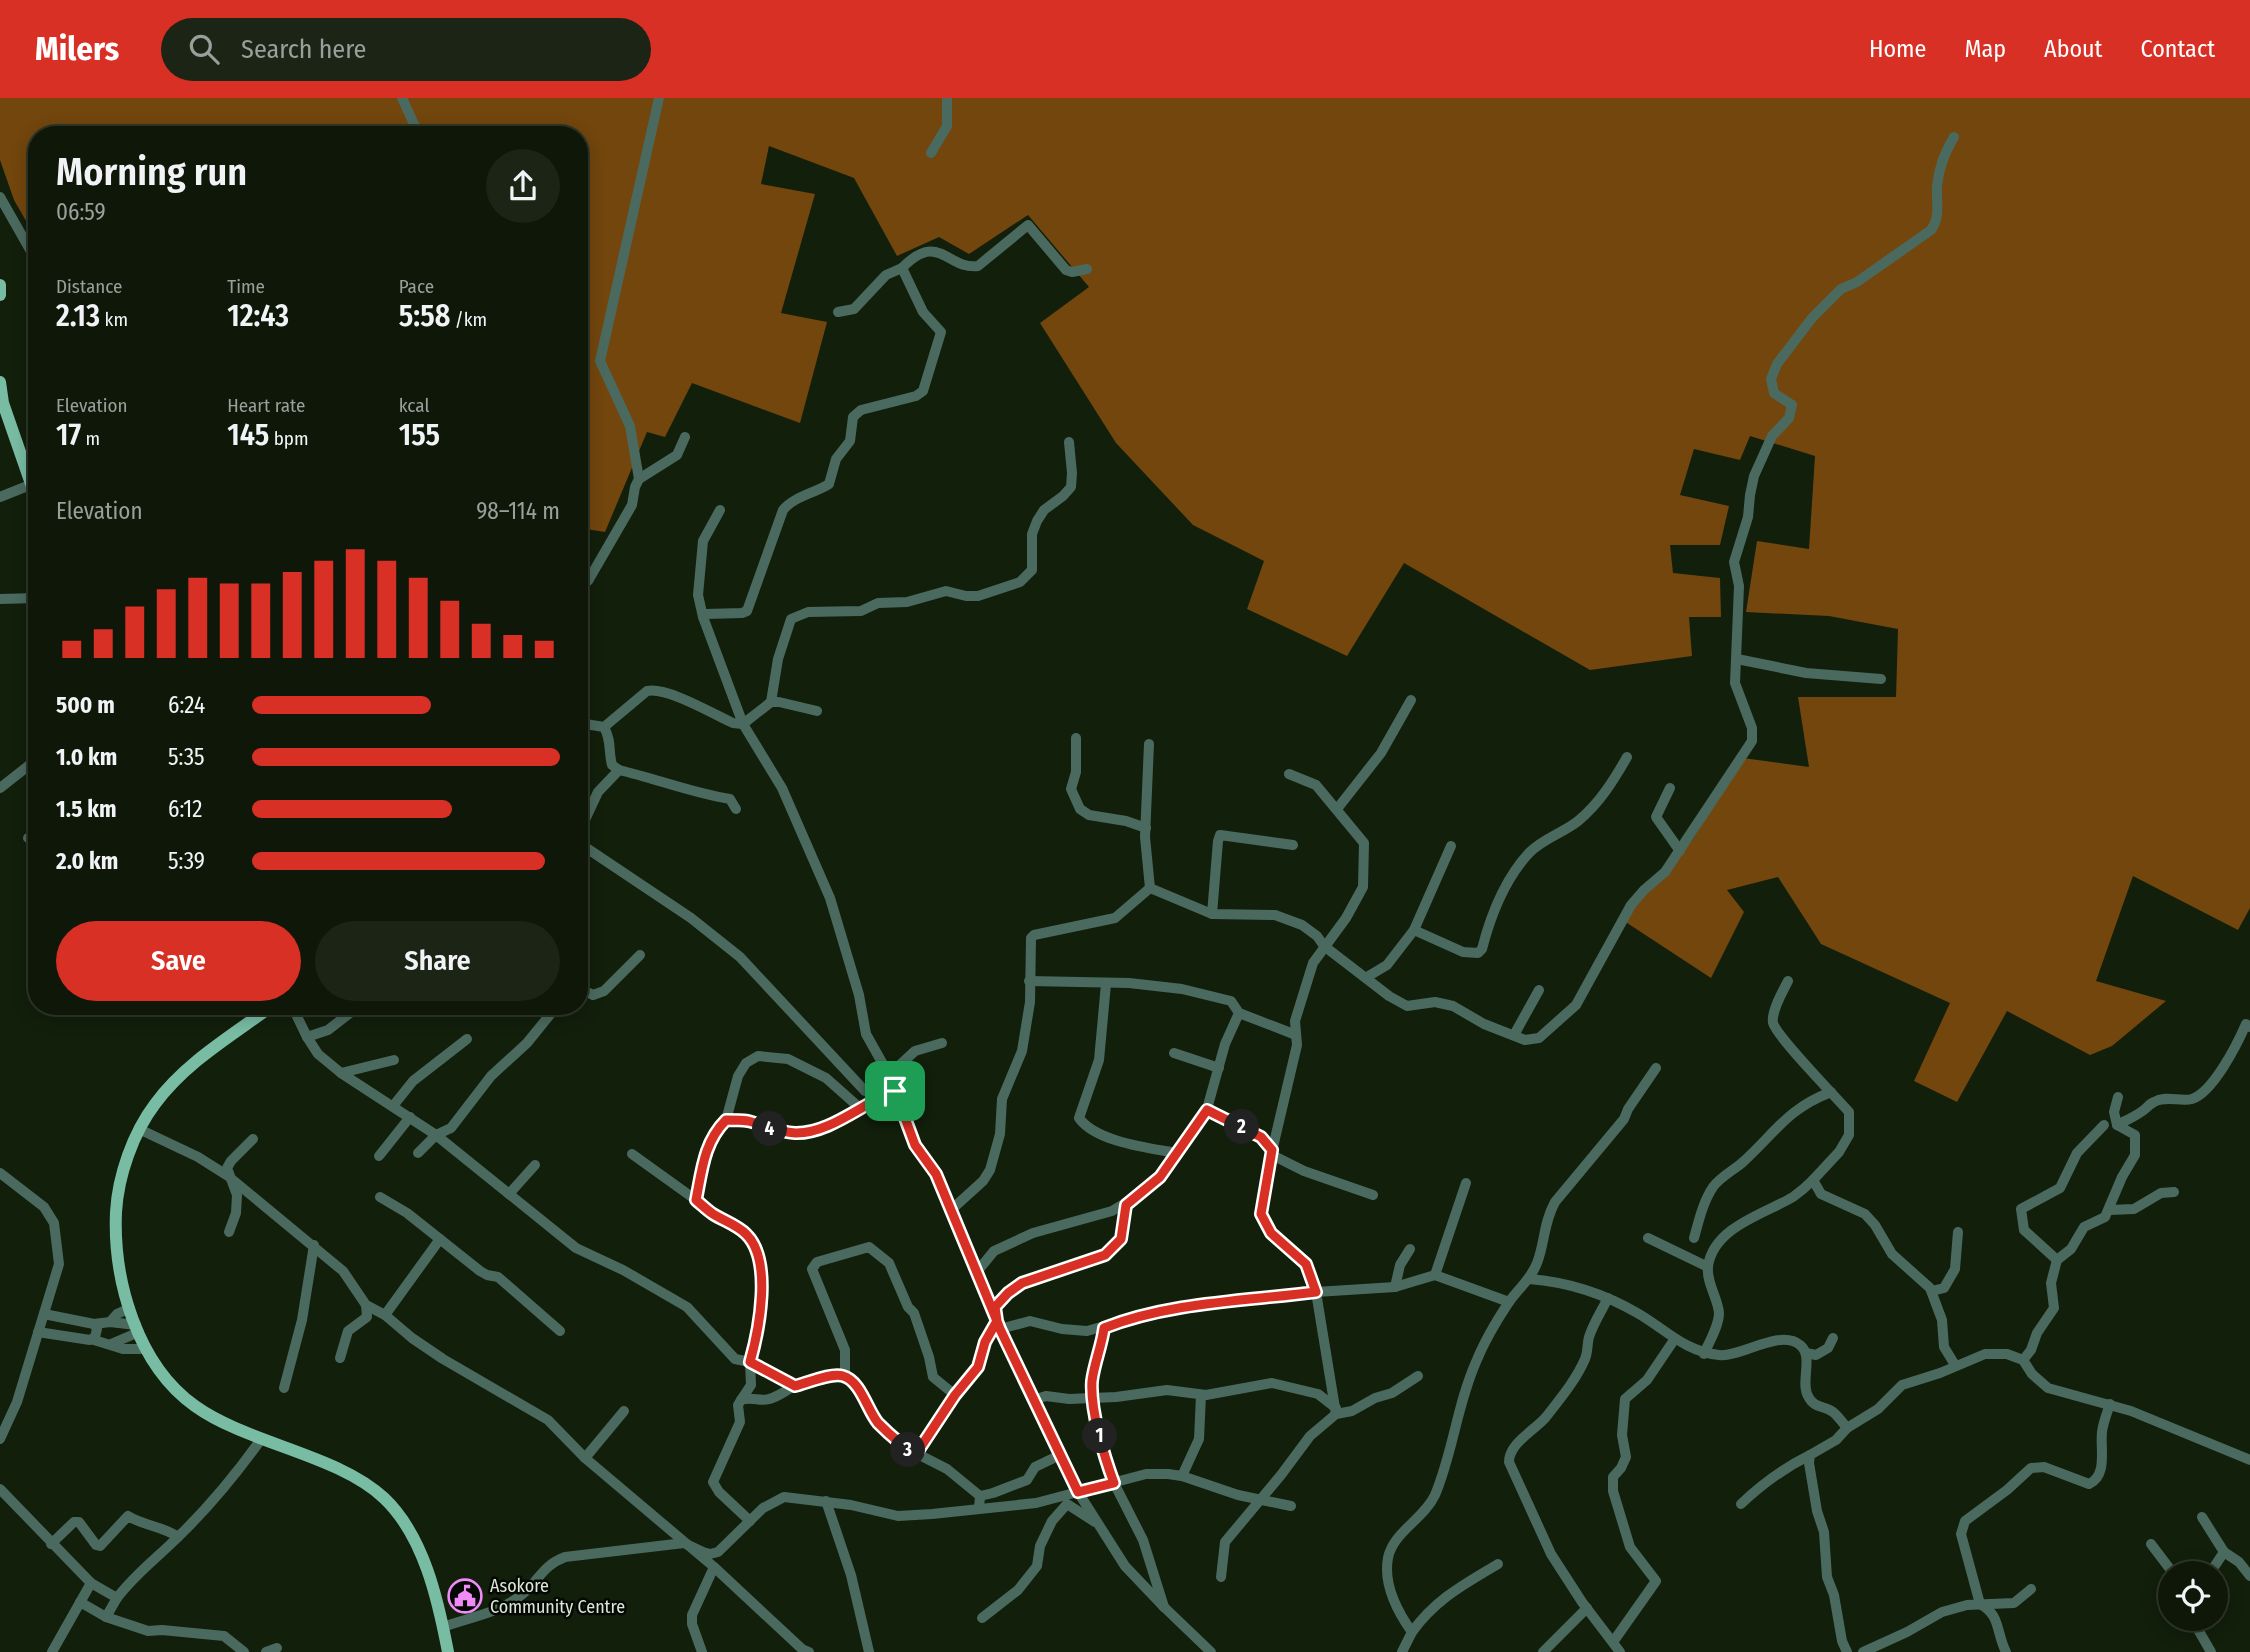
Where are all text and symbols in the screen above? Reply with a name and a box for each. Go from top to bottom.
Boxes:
search box [161,18,651,81]
text: Milers [35,29,119,69]
icon: search [185,30,223,68]
text: Search here [241,34,366,65]
text: Home [1869,35,1926,63]
text: Map [1964,35,2006,63]
text: About [2044,35,2102,63]
text: Contact [2140,35,2215,63]
text: Morning run [56,149,247,195]
button: share [486,149,560,223]
text: 06:59 [56,198,106,226]
text: Distance [56,275,123,298]
text: Time [227,275,265,298]
text: Pace [399,275,434,298]
text: 2.13 [56,298,100,334]
text: 12:43 [227,298,289,334]
text: 5:58 [399,298,450,334]
text: km [100,308,128,331]
text: /km [450,308,487,331]
text: Elevation [56,394,128,417]
text: Heart rate [227,394,305,417]
text: kcal [399,394,429,417]
text: 17 [56,417,81,453]
text: 145 [227,417,269,453]
text: 155 [399,417,440,453]
text: m [81,427,100,450]
text: bpm [269,427,309,450]
text: Elevation [56,497,143,525]
text: 98–114 m [476,497,560,525]
text: 500 m [56,691,115,719]
text: 6:24 [168,691,205,719]
text: 1.0 km [56,743,117,771]
text: 5:35 [168,743,205,771]
text: 1.5 km [56,795,117,823]
text: 6:12 [168,795,202,823]
text: 2.0 km [56,847,118,875]
text: 5:39 [168,847,205,875]
button: Save [56,921,301,1001]
button: Share [315,921,560,1001]
pin [865,1061,925,1121]
icon: arrive [876,1072,914,1110]
pin: 2 [1224,1110,1260,1144]
pin: 4 [752,1112,788,1146]
text: 2 [1237,1115,1246,1138]
text: 4 [765,1117,774,1140]
pin: 1 [1082,1418,1118,1454]
text: 1 [1095,1424,1104,1447]
pin: 3 [890,1432,926,1468]
text: 3 [903,1438,912,1461]
map controls [2158,1561,2228,1631]
button: locate [2158,1561,2228,1631]
place label: Asokore Community Centre [490,1575,625,1618]
public building icon: Asokore Community Centre [446,1577,484,1615]

